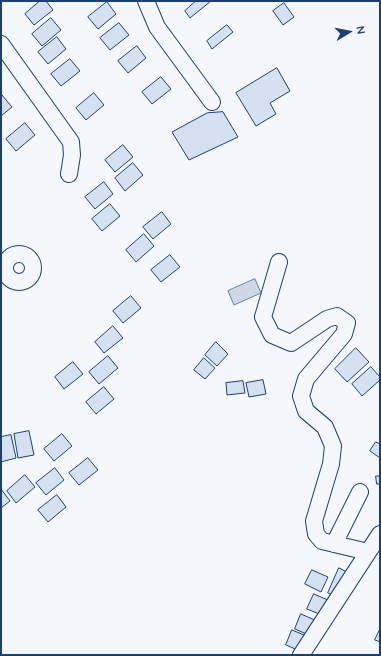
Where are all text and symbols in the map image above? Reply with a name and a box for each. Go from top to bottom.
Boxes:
north arrow [329,12,369,52]
text: N [353,25,368,35]

